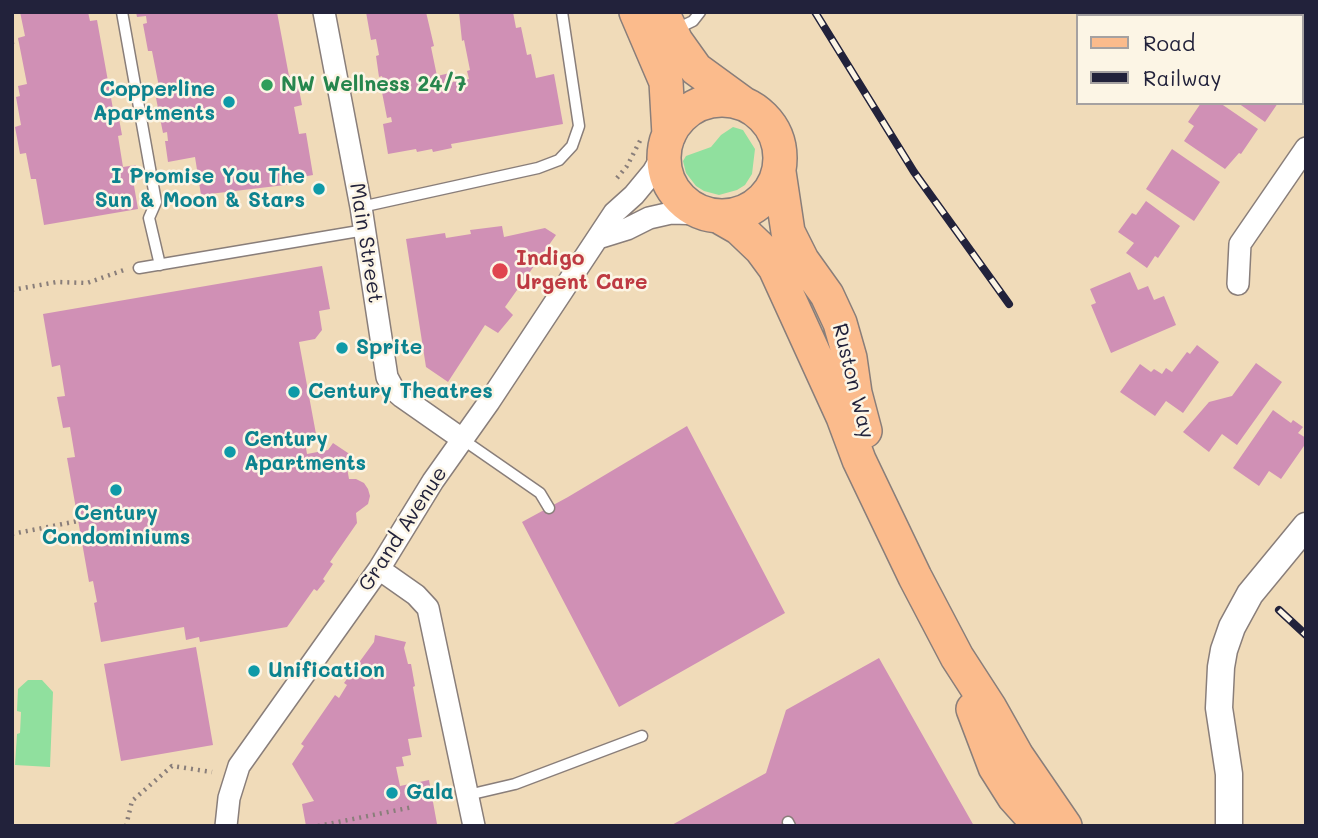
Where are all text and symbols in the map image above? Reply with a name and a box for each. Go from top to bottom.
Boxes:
legend [1076,14,1304,105]
text: Road [1143,29,1195,56]
text: Railway [1143,64,1222,91]
place label: NW Wellness 24/7 [281,72,466,98]
place label: Copperline Apartments [93,77,215,127]
marker: NW Wellness 24/7 [259,77,275,93]
marker: Copperline Apartments [221,94,237,110]
place label: I Promise You The Sun & Moon & Stars [95,164,305,214]
marker: I Promise You The Sun & Moon & Stars [311,181,327,197]
street label: Main Street [344,181,388,305]
place label: Indigo Urgent Care [516,246,648,296]
marker: Indigo Urgent Care [490,261,510,281]
street label: Ruston Way [827,321,879,441]
place label: Sprite [356,335,422,361]
marker: Sprite [334,340,350,356]
place label: Century Theatres [308,379,493,405]
marker: Century Theatres [286,384,302,400]
place label: Century Apartments [244,427,366,477]
marker: Century Apartments [222,444,238,460]
street label: Grand Avenue [353,462,453,596]
marker: Century Condominiums [108,482,124,498]
place label: Century Condominiums [42,501,190,551]
place label: Unification [268,658,385,684]
marker: Unification [246,663,262,679]
place label: Gala [406,780,454,806]
marker: Gala [384,785,400,801]

